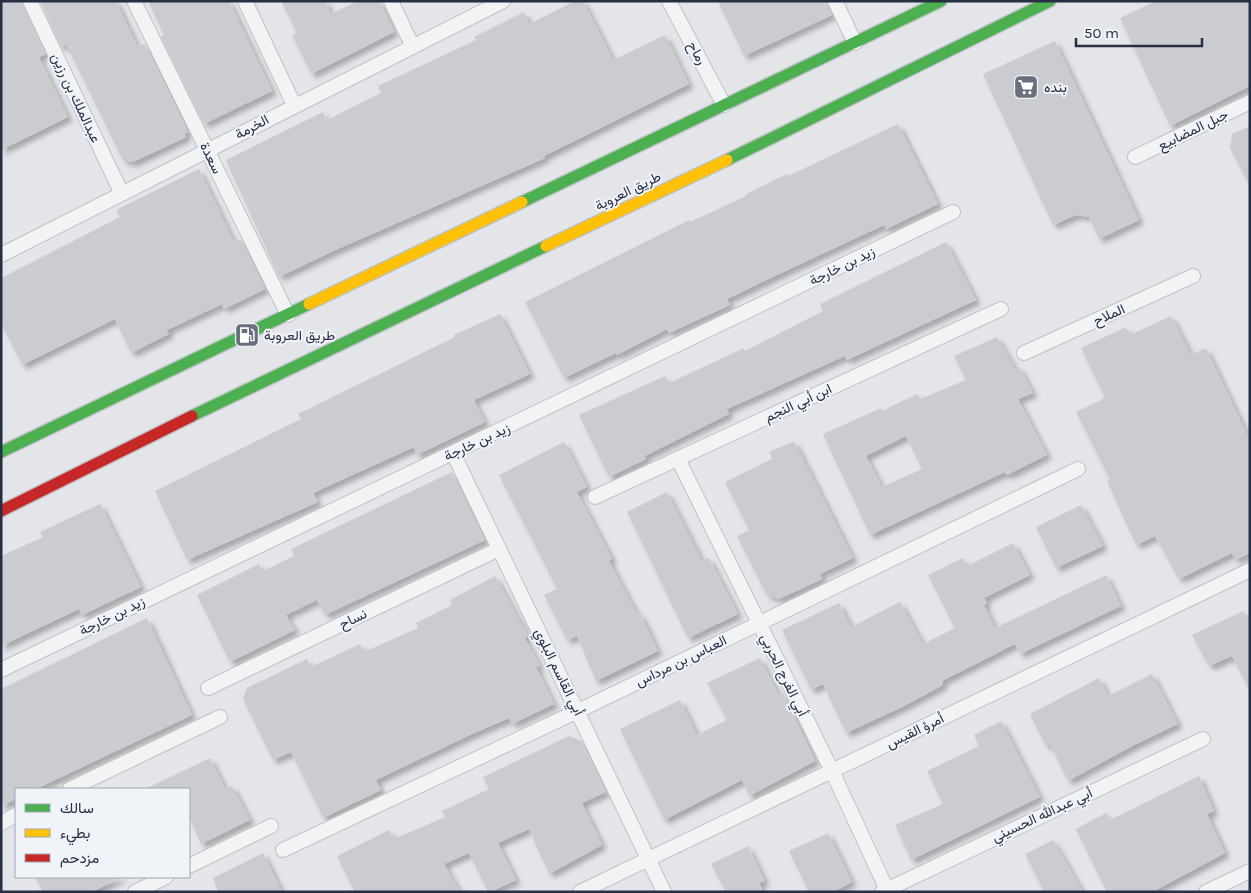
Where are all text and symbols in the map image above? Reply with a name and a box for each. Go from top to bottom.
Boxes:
scale bar [1076,15,1202,47]
text: 50 m [1084,24,1119,42]
street label: رماح [682,38,710,69]
street label: عبدالملك بن رزين [48,50,104,146]
supermarket icon: بنده [1013,74,1039,100]
place label: بنده [1044,79,1067,96]
street label: جبل المضابيع [1155,106,1232,156]
street label: الخرمة [232,111,272,143]
street label: سعدة [196,139,226,177]
street label: طريق العروبة [592,168,664,214]
street label: زيد بن خارجة [806,243,878,289]
street label: الملاح [1090,301,1128,331]
fuel station icon: طريق العروبة [234,322,260,348]
place label: طريق العروبة [264,327,335,344]
street label: ابن أبي النجم [762,380,836,429]
street label: زيد بن خارجة [441,419,513,465]
street label: زيد بن خارجة [76,593,148,639]
street label: نساح [336,605,371,635]
street label: أبي القاسم البلوي [528,626,587,720]
street label: أبي الفرج الحربي [754,631,811,720]
street label: العباس بن مرداس [633,632,729,690]
street label: أمرؤ القيس [883,710,947,752]
street label: أبي عبدالله الحسيني [989,784,1096,848]
legend [15,788,190,878]
text: سالك [60,799,94,817]
text: بطيء [60,824,90,846]
text: مزدحم [60,849,99,868]

